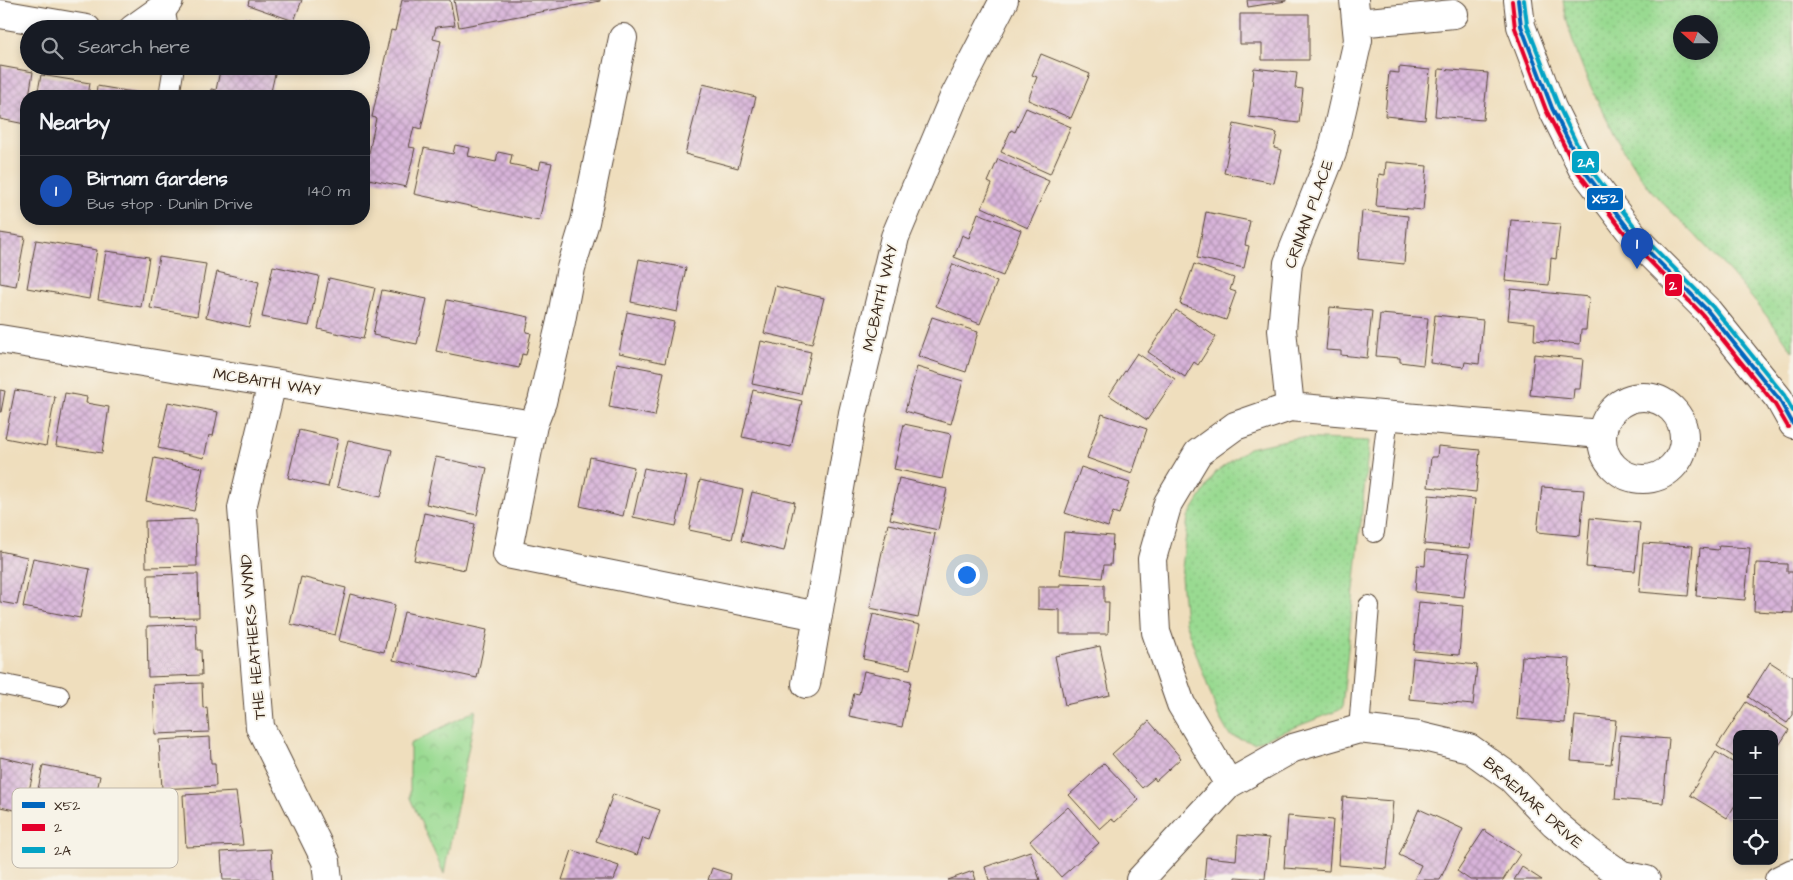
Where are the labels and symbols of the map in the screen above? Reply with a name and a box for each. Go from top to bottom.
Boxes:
north arrow [1673,15,1718,60]
line badge: 2A [1571,150,1600,174]
text: 2A [1577,153,1596,173]
street label: CRINAN PLACE [1279,156,1339,271]
line badge: X52 [1586,187,1624,211]
text: X52 [1592,189,1619,209]
pin: 1 [1621,228,1653,269]
street label: MCBAITH WAY [857,242,903,353]
line badge: 2 [1664,273,1683,297]
text: 2 [1668,276,1678,296]
street label: MCBAITH WAY [212,363,323,401]
street label: THE HEATHERS WYND [235,553,271,721]
your location [954,562,980,588]
street label: BRAEMAR DRIVE [1478,752,1588,854]
legend [12,788,178,868]
text: X52 [54,796,80,816]
text: 2 [54,818,62,838]
text: 2A [54,841,71,861]

